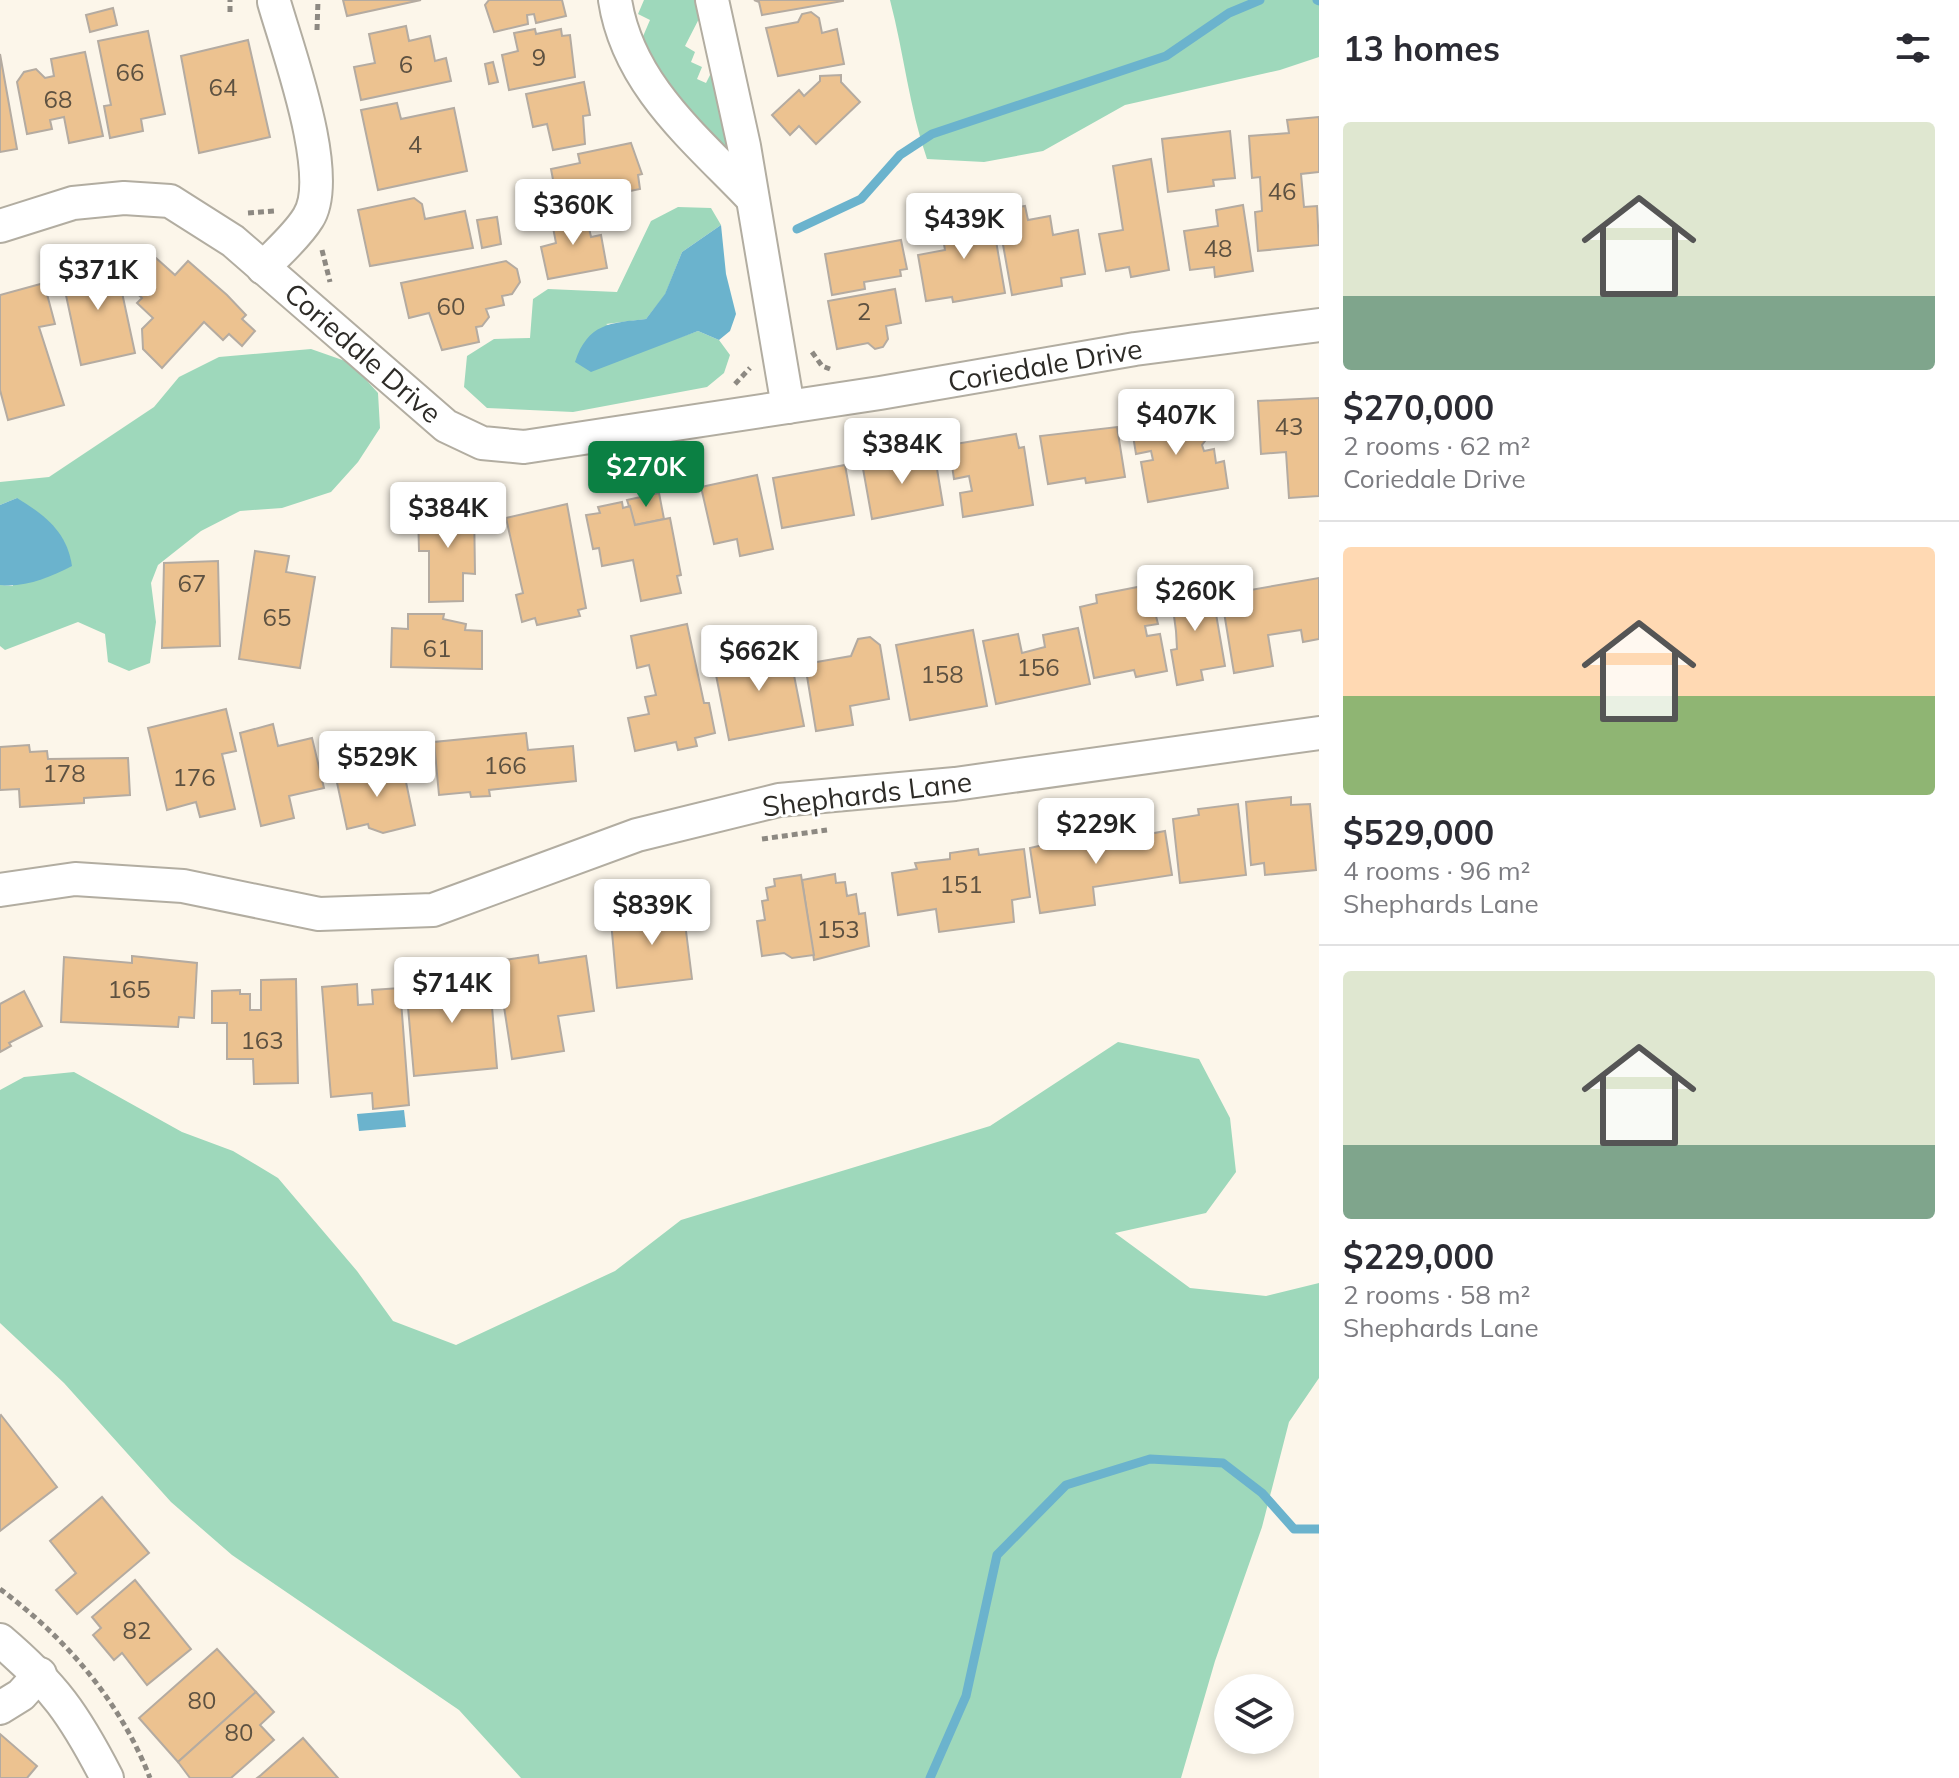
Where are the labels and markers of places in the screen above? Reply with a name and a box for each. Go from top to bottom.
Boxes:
pin: $360K [517,179,629,247]
pin: $439K [908,193,1020,261]
pin: $371K [42,244,154,312]
pin: $407K [1120,389,1232,457]
pin: $384K [846,418,958,486]
pin: $270K [590,441,702,509]
pin: $384K [392,482,504,550]
pin: $260K [1139,565,1251,633]
pin: $662K [703,625,815,693]
pin: $529K [321,731,433,799]
pin: $229K [1040,798,1152,866]
pin: $839K [596,879,708,947]
pin: $714K [396,957,508,1025]

